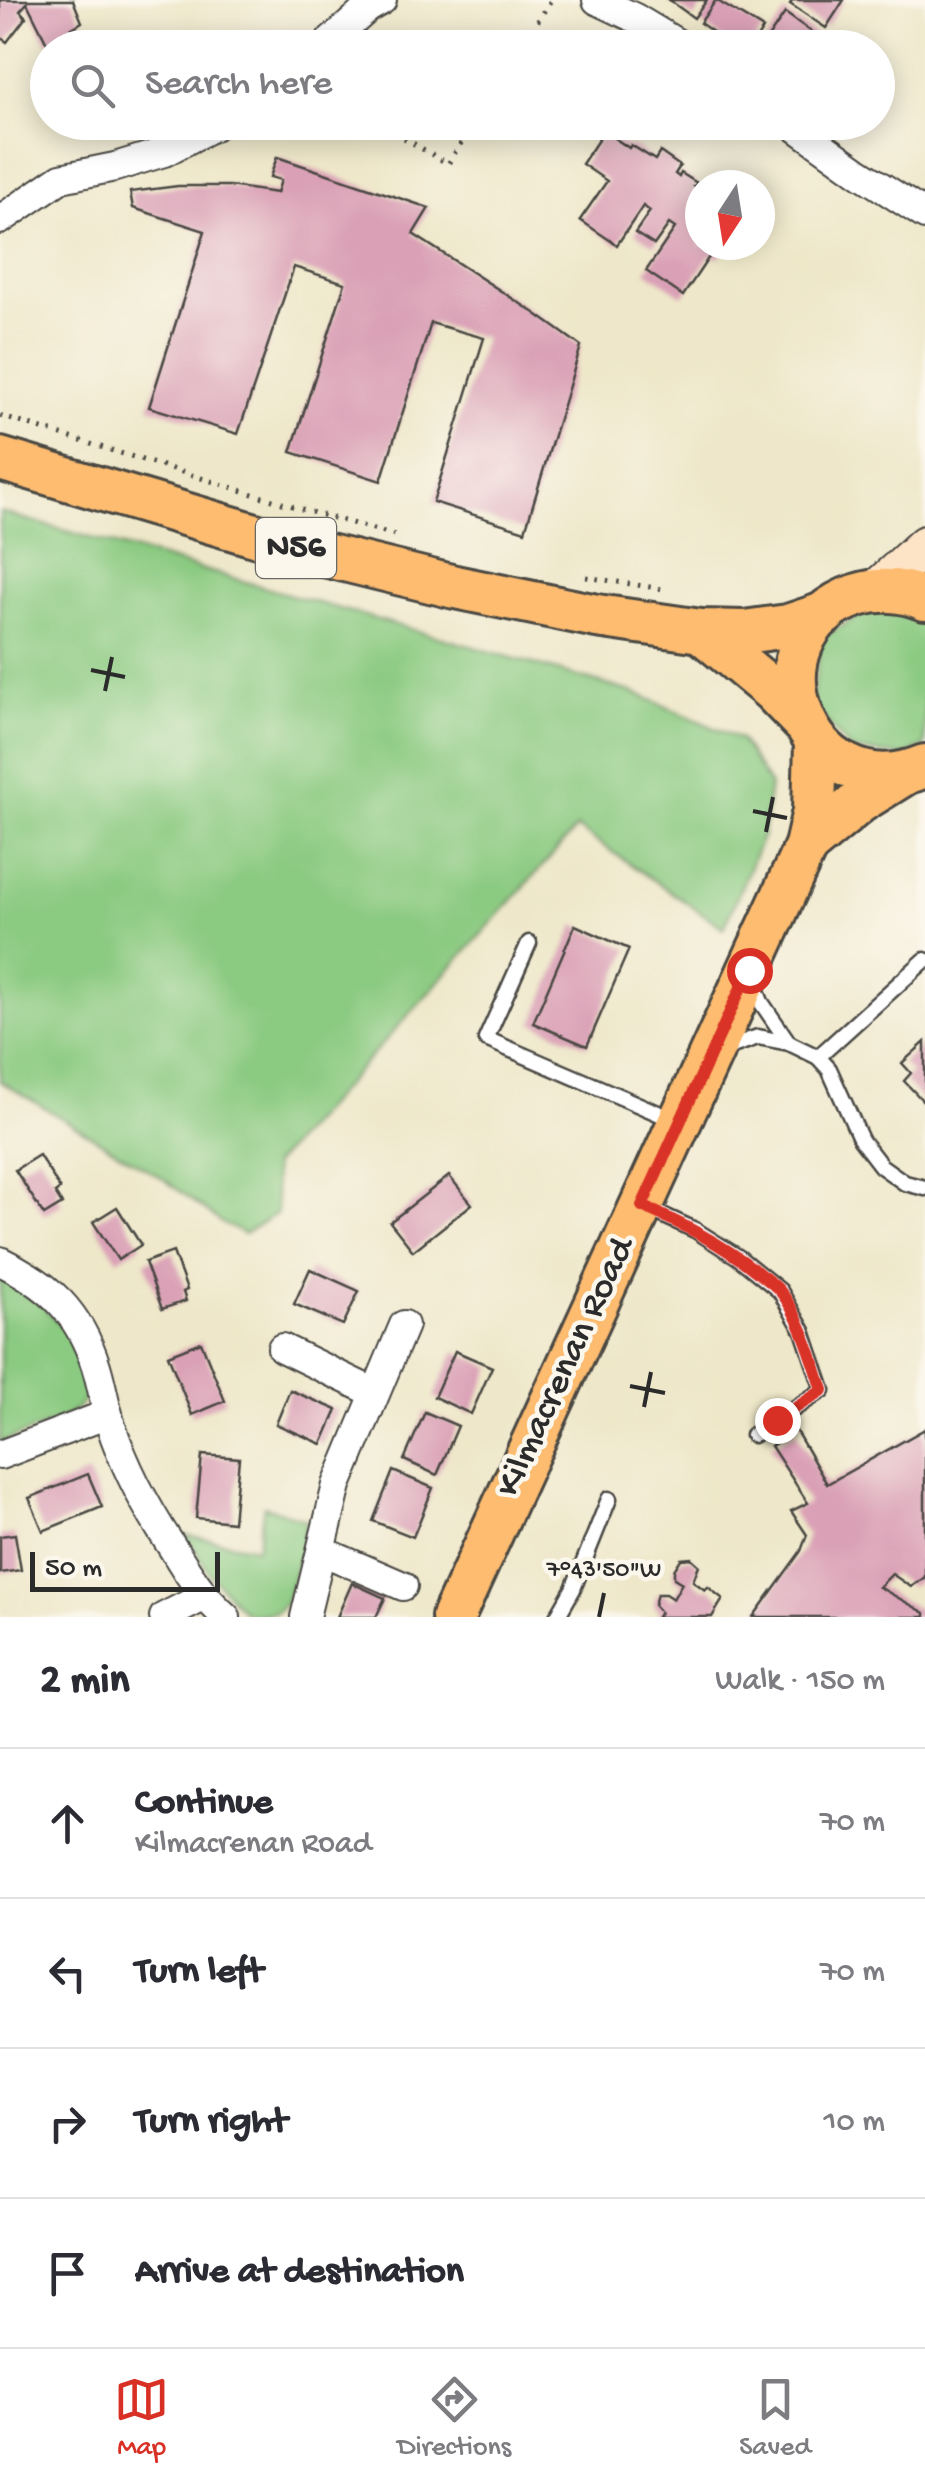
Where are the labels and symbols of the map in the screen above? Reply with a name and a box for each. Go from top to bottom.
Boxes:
north arrow [685,170,775,260]
road number: N56 [256,518,336,578]
route start [727,948,773,994]
street label: Kilmacrenan Road [488,1229,647,1505]
route end [755,1398,801,1444]
scale bar [30,1547,220,1592]
text: 7°43'50"W [546,1557,661,1586]

